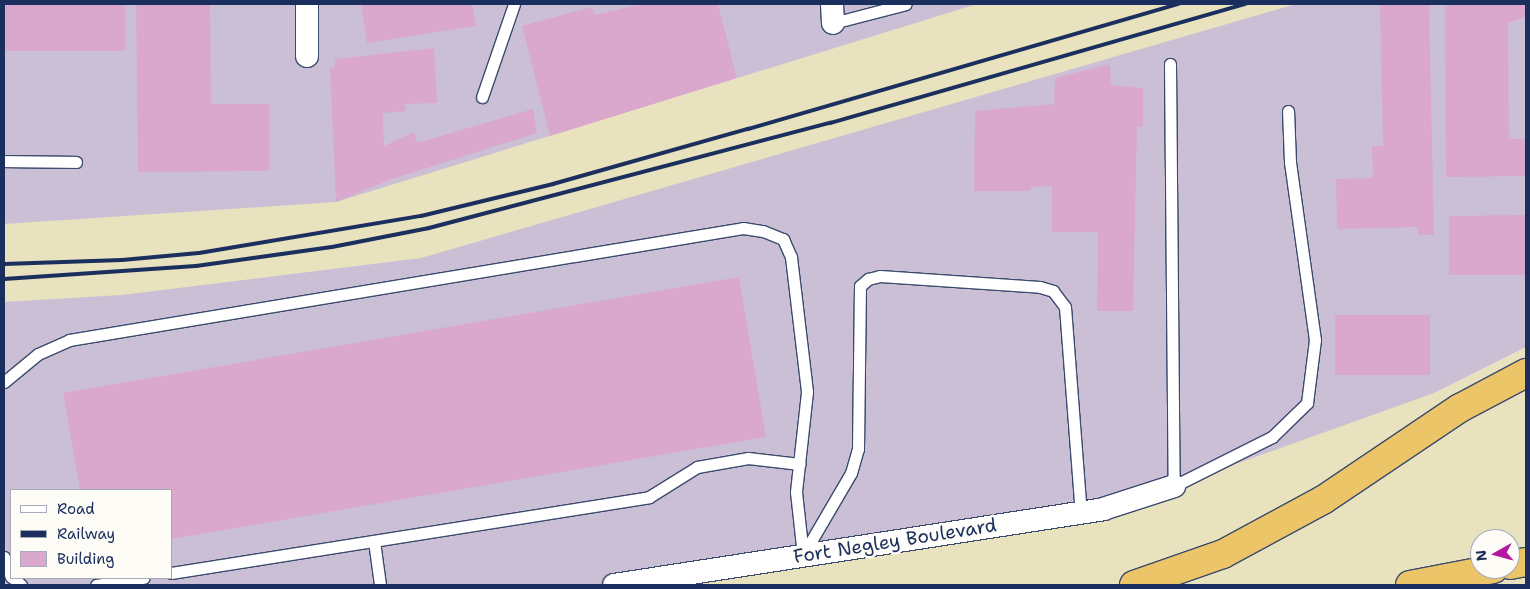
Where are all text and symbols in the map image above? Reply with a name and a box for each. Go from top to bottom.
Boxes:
legend [10,489,172,579]
text: Road [57,499,95,519]
street label: Fort Negley Boulevard [792,514,998,568]
text: Railway [57,524,115,544]
north arrow [1470,529,1520,579]
text: Building [57,549,114,569]
text: N [1471,549,1491,562]

